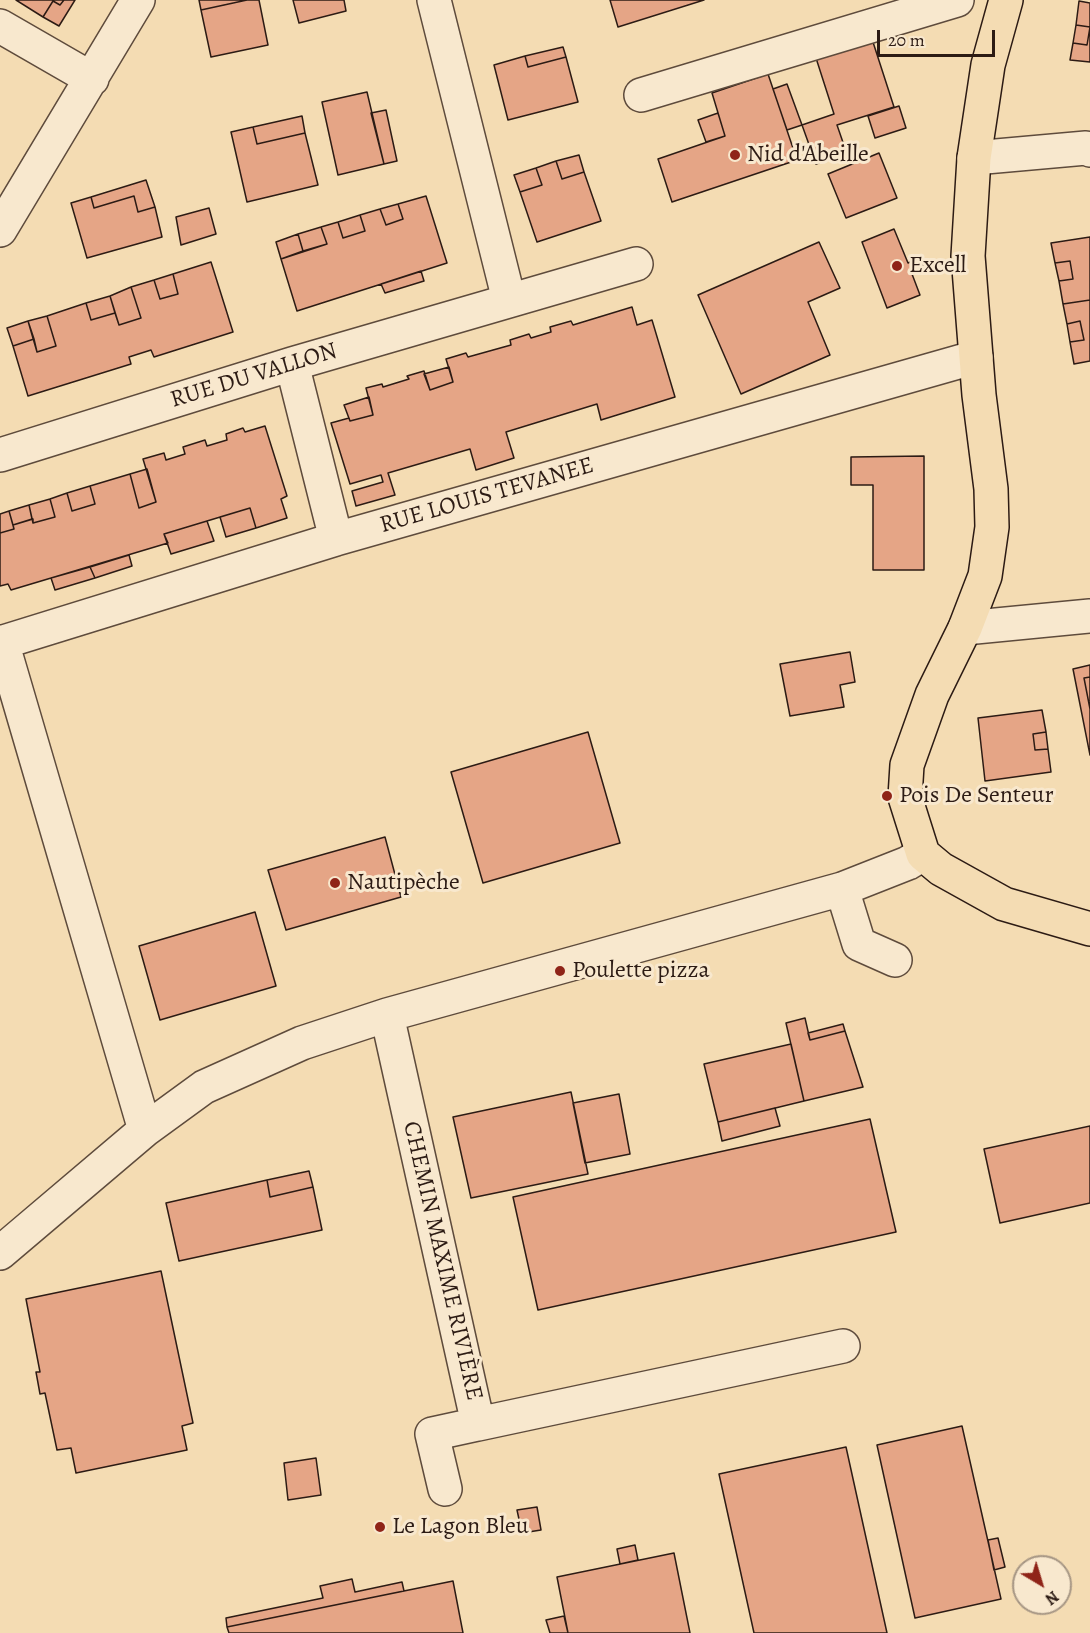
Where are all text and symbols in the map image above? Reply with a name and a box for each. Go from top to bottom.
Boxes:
scale bar [880,18,998,56]
text: 20 m [888,28,925,52]
place label: Nid d'Abeille [747,141,869,169]
marker: Nid d'Abeille [728,148,742,162]
place label: Excell [909,252,966,280]
marker: Excell [890,259,904,273]
street label: RUE DU VALLON [167,337,341,415]
street label: RUE LOUIS TEVANEE [377,452,597,540]
place label: Pois De Senteur [899,782,1054,810]
marker: Pois De Senteur [880,789,894,803]
place label: Nautipèche [347,869,460,897]
marker: Nautipèche [328,876,342,890]
place label: Poulette pizza [572,957,710,985]
marker: Poulette pizza [553,964,567,978]
street label: CHEMIN MAXIME RIVIÈRE [396,1119,488,1403]
place label: Le Lagon Bleu [392,1513,529,1541]
marker: Le Lagon Bleu [373,1520,387,1534]
north arrow [1012,1555,1072,1615]
text: N [1040,1585,1063,1610]

